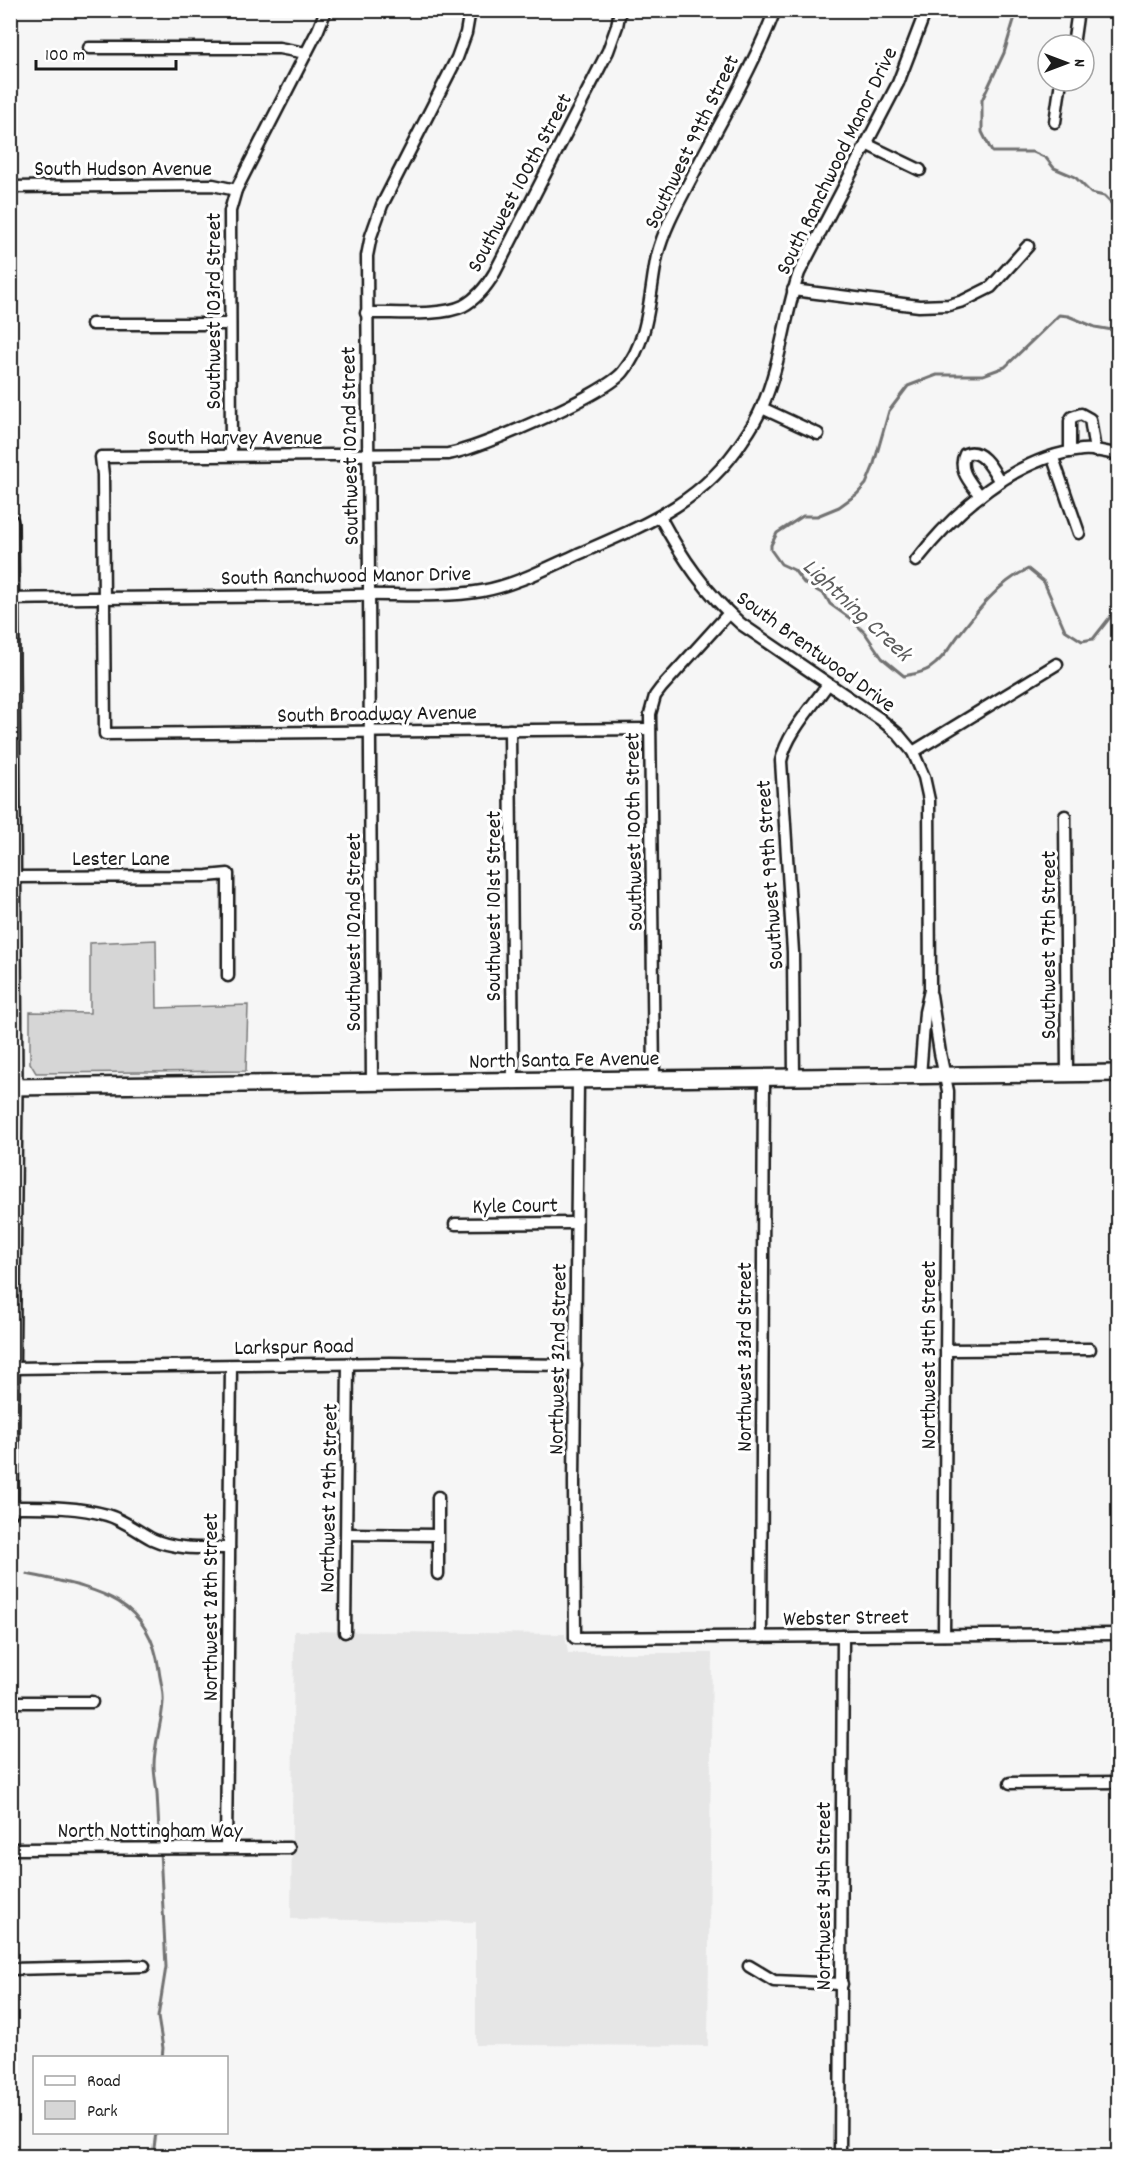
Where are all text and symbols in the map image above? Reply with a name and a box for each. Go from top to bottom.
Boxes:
scale bar [36,33,176,71]
north arrow [1036,33,1096,93]
street label: South Ranchwood Manor Drive [769,42,907,281]
text: 100 m [45,44,85,69]
street label: Southwest 99th Street [638,50,749,235]
text: N [1067,59,1090,67]
street label: Southwest 100th Street [461,89,581,279]
street label: South Hudson Avenue [34,155,212,186]
street label: Southwest 103rd Street [200,213,231,410]
street label: Southwest 102nd Street [334,346,369,546]
street label: South Harvey Avenue [148,424,322,455]
water label: Lightning Creek [794,551,920,672]
street label: South Ranchwood Manor Drive [221,560,471,595]
street label: South Brentwood Drive [729,584,901,721]
street label: South Broadway Avenue [277,698,477,733]
street label: Southwest 100th Street [618,732,653,932]
street label: Southwest 99th Street [749,779,794,971]
street label: Southwest 101st Street [480,811,511,1001]
street label: Southwest 102nd Street [340,833,371,1031]
street label: Lester Lane [72,845,170,876]
street label: Southwest 97th Street [1035,851,1066,1039]
street label: North Santa Fe Avenue [469,1044,660,1079]
street label: Kyle Court [472,1191,558,1224]
street label: Northwest 34th Street [915,1261,946,1449]
street label: Northwest 33rd Street [731,1262,762,1452]
street label: Northwest 32nd Street [542,1263,577,1455]
street label: Larkspur Road [234,1332,354,1365]
street label: Northwest 29th Street [313,1403,348,1593]
street label: Northwest 28th Street [197,1513,228,1701]
street label: Webster Street [783,1603,909,1636]
street label: Northwest 34th Street [810,1802,841,1990]
street label: North Nottingham Way [57,1817,244,1848]
legend [33,2056,228,2134]
text: Road [87,2070,121,2095]
text: Park [87,2100,118,2125]

